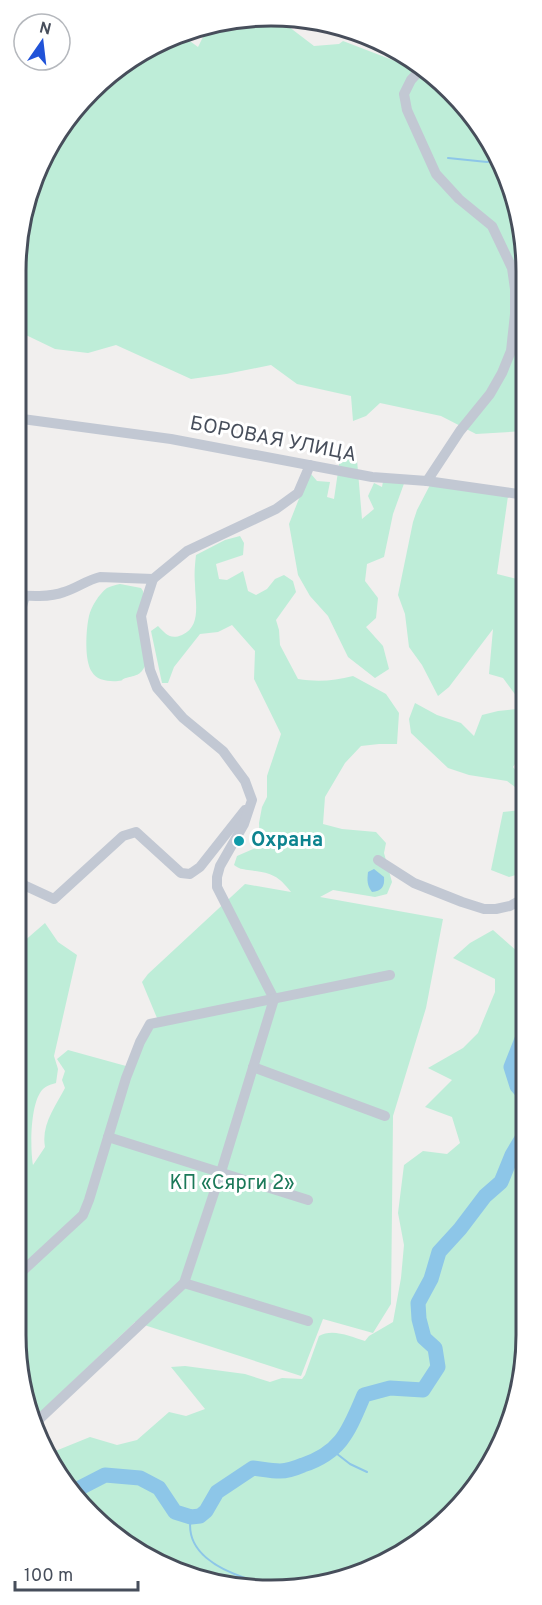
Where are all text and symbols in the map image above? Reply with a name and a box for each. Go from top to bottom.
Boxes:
north arrow [12,12,72,72]
text: N [37,18,53,40]
street label: БОРОВАЯ УЛИЦА [188,411,358,469]
place label: Охрана [251,828,323,854]
marker: Охрана [232,834,246,848]
park label: КП «Сярги 2» [169,1171,295,1197]
scale bar [15,1554,138,1592]
text: 100 m [24,1565,73,1588]

